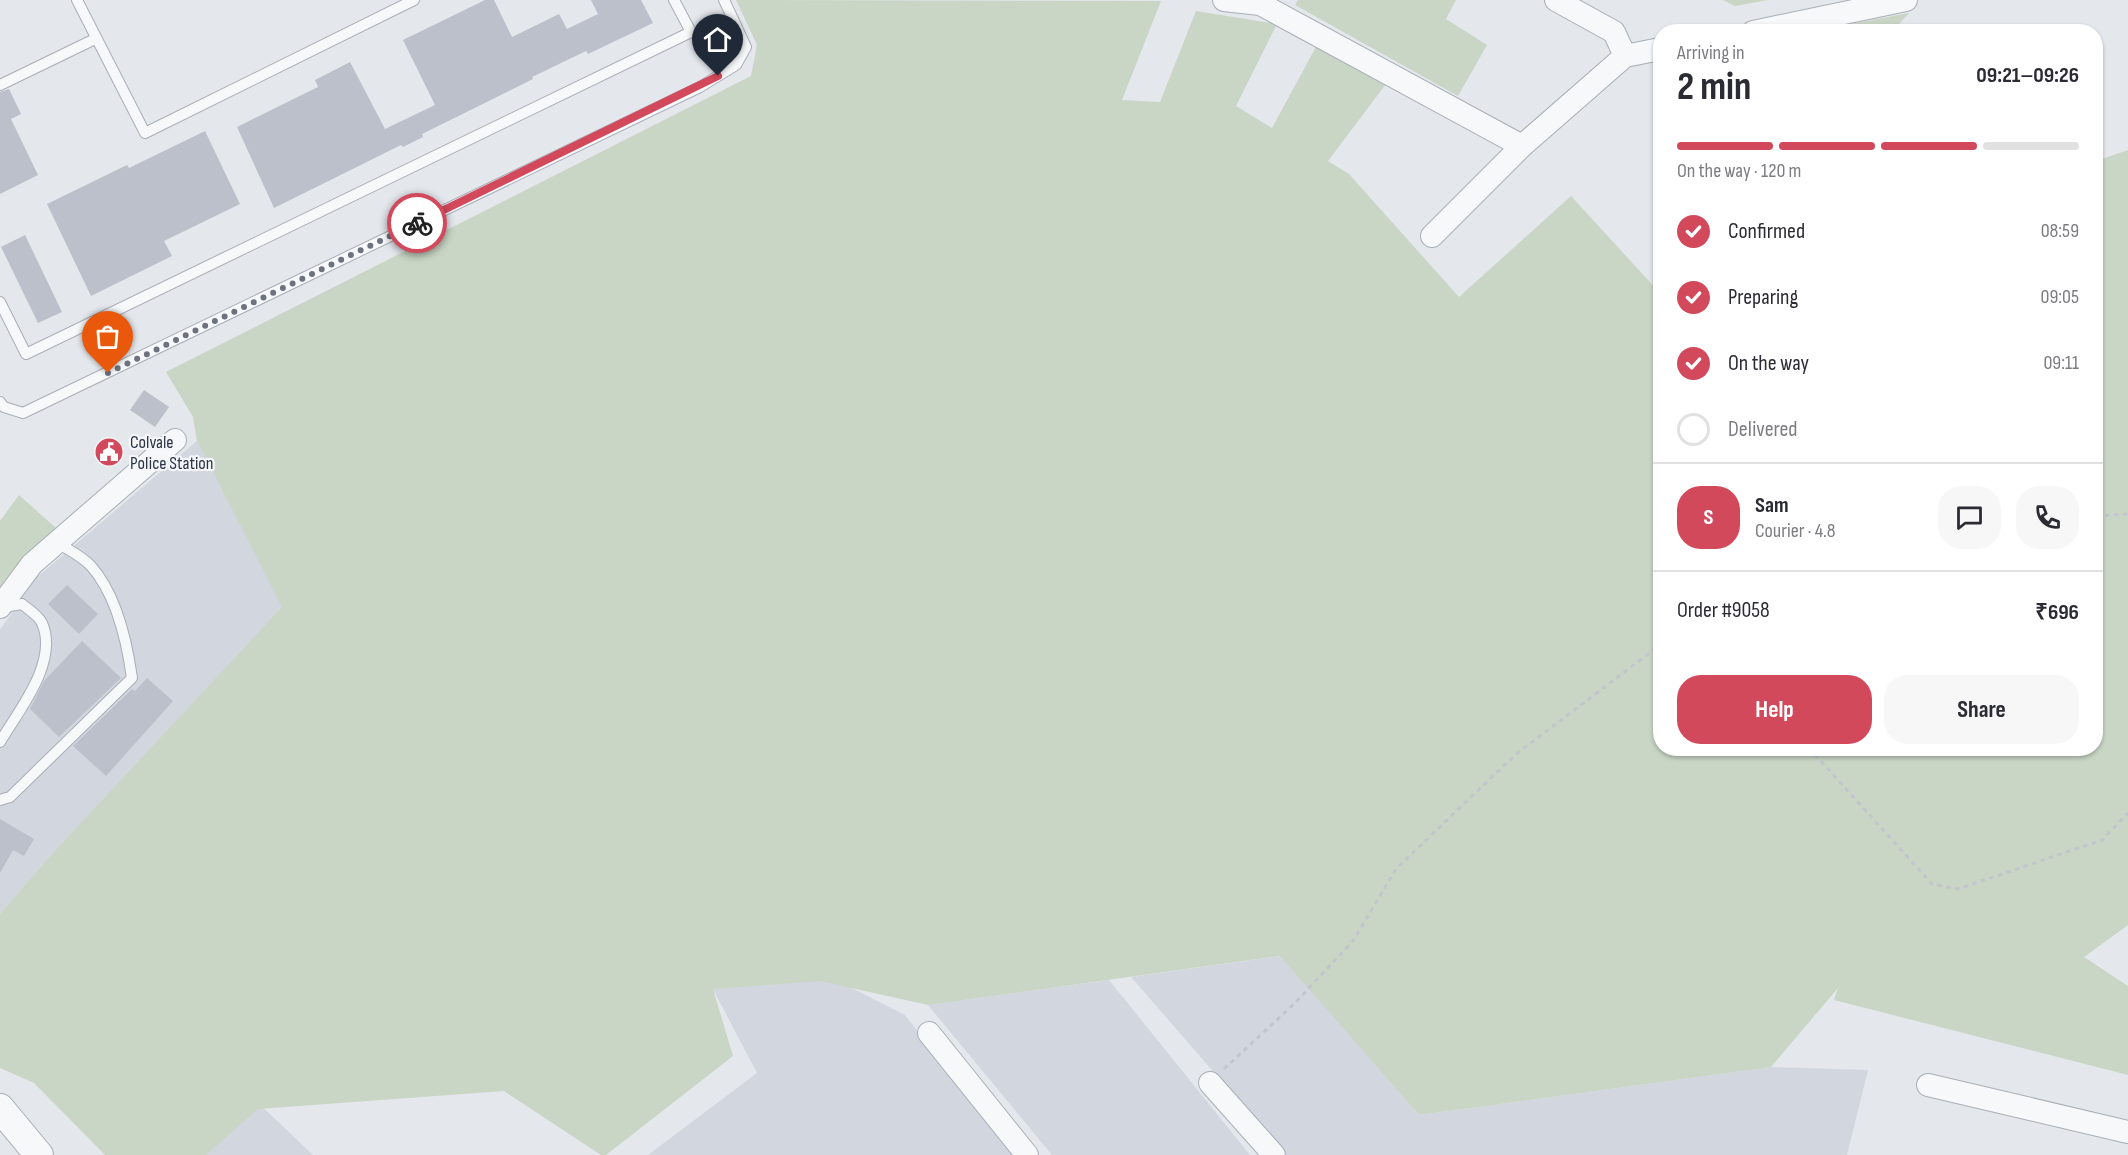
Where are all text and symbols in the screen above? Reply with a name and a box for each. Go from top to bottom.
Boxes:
pin [692,14,743,76]
icon: home [701,23,734,56]
text: Arriving in [1677,41,1745,65]
text: 09:21–09:26 [1976,62,2079,89]
text: 2 min [1677,64,1751,111]
text: On the way · 120 m [1677,159,1801,183]
courier [387,193,447,253]
icon: bike [401,207,434,240]
icon: check [1677,215,1710,248]
text: Confirmed [1728,218,1805,245]
text: 08:59 [2041,219,2079,243]
icon: check [1677,281,1710,314]
text: Preparing [1728,284,1798,311]
text: 09:05 [2041,285,2079,309]
pin [82,311,133,373]
icon: bag [91,320,124,353]
icon: check [1677,347,1710,380]
text: On the way [1728,350,1809,377]
text: 09:11 [2043,351,2079,375]
text: Delivered [1728,416,1797,443]
place label: Colvale Police Station [130,432,213,474]
public building icon: Colvale Police Station [93,436,125,468]
button: chat [1938,486,2001,549]
button: phone [2016,486,2079,549]
text: Sam [1755,492,1789,519]
text: S [1704,504,1713,531]
text: Courier · 4.8 [1755,519,1836,543]
text: Order #9058 [1677,597,1770,624]
text: ₹696 [2035,599,2079,626]
button: Help [1677,675,1872,744]
button: Share [1884,675,2079,744]

